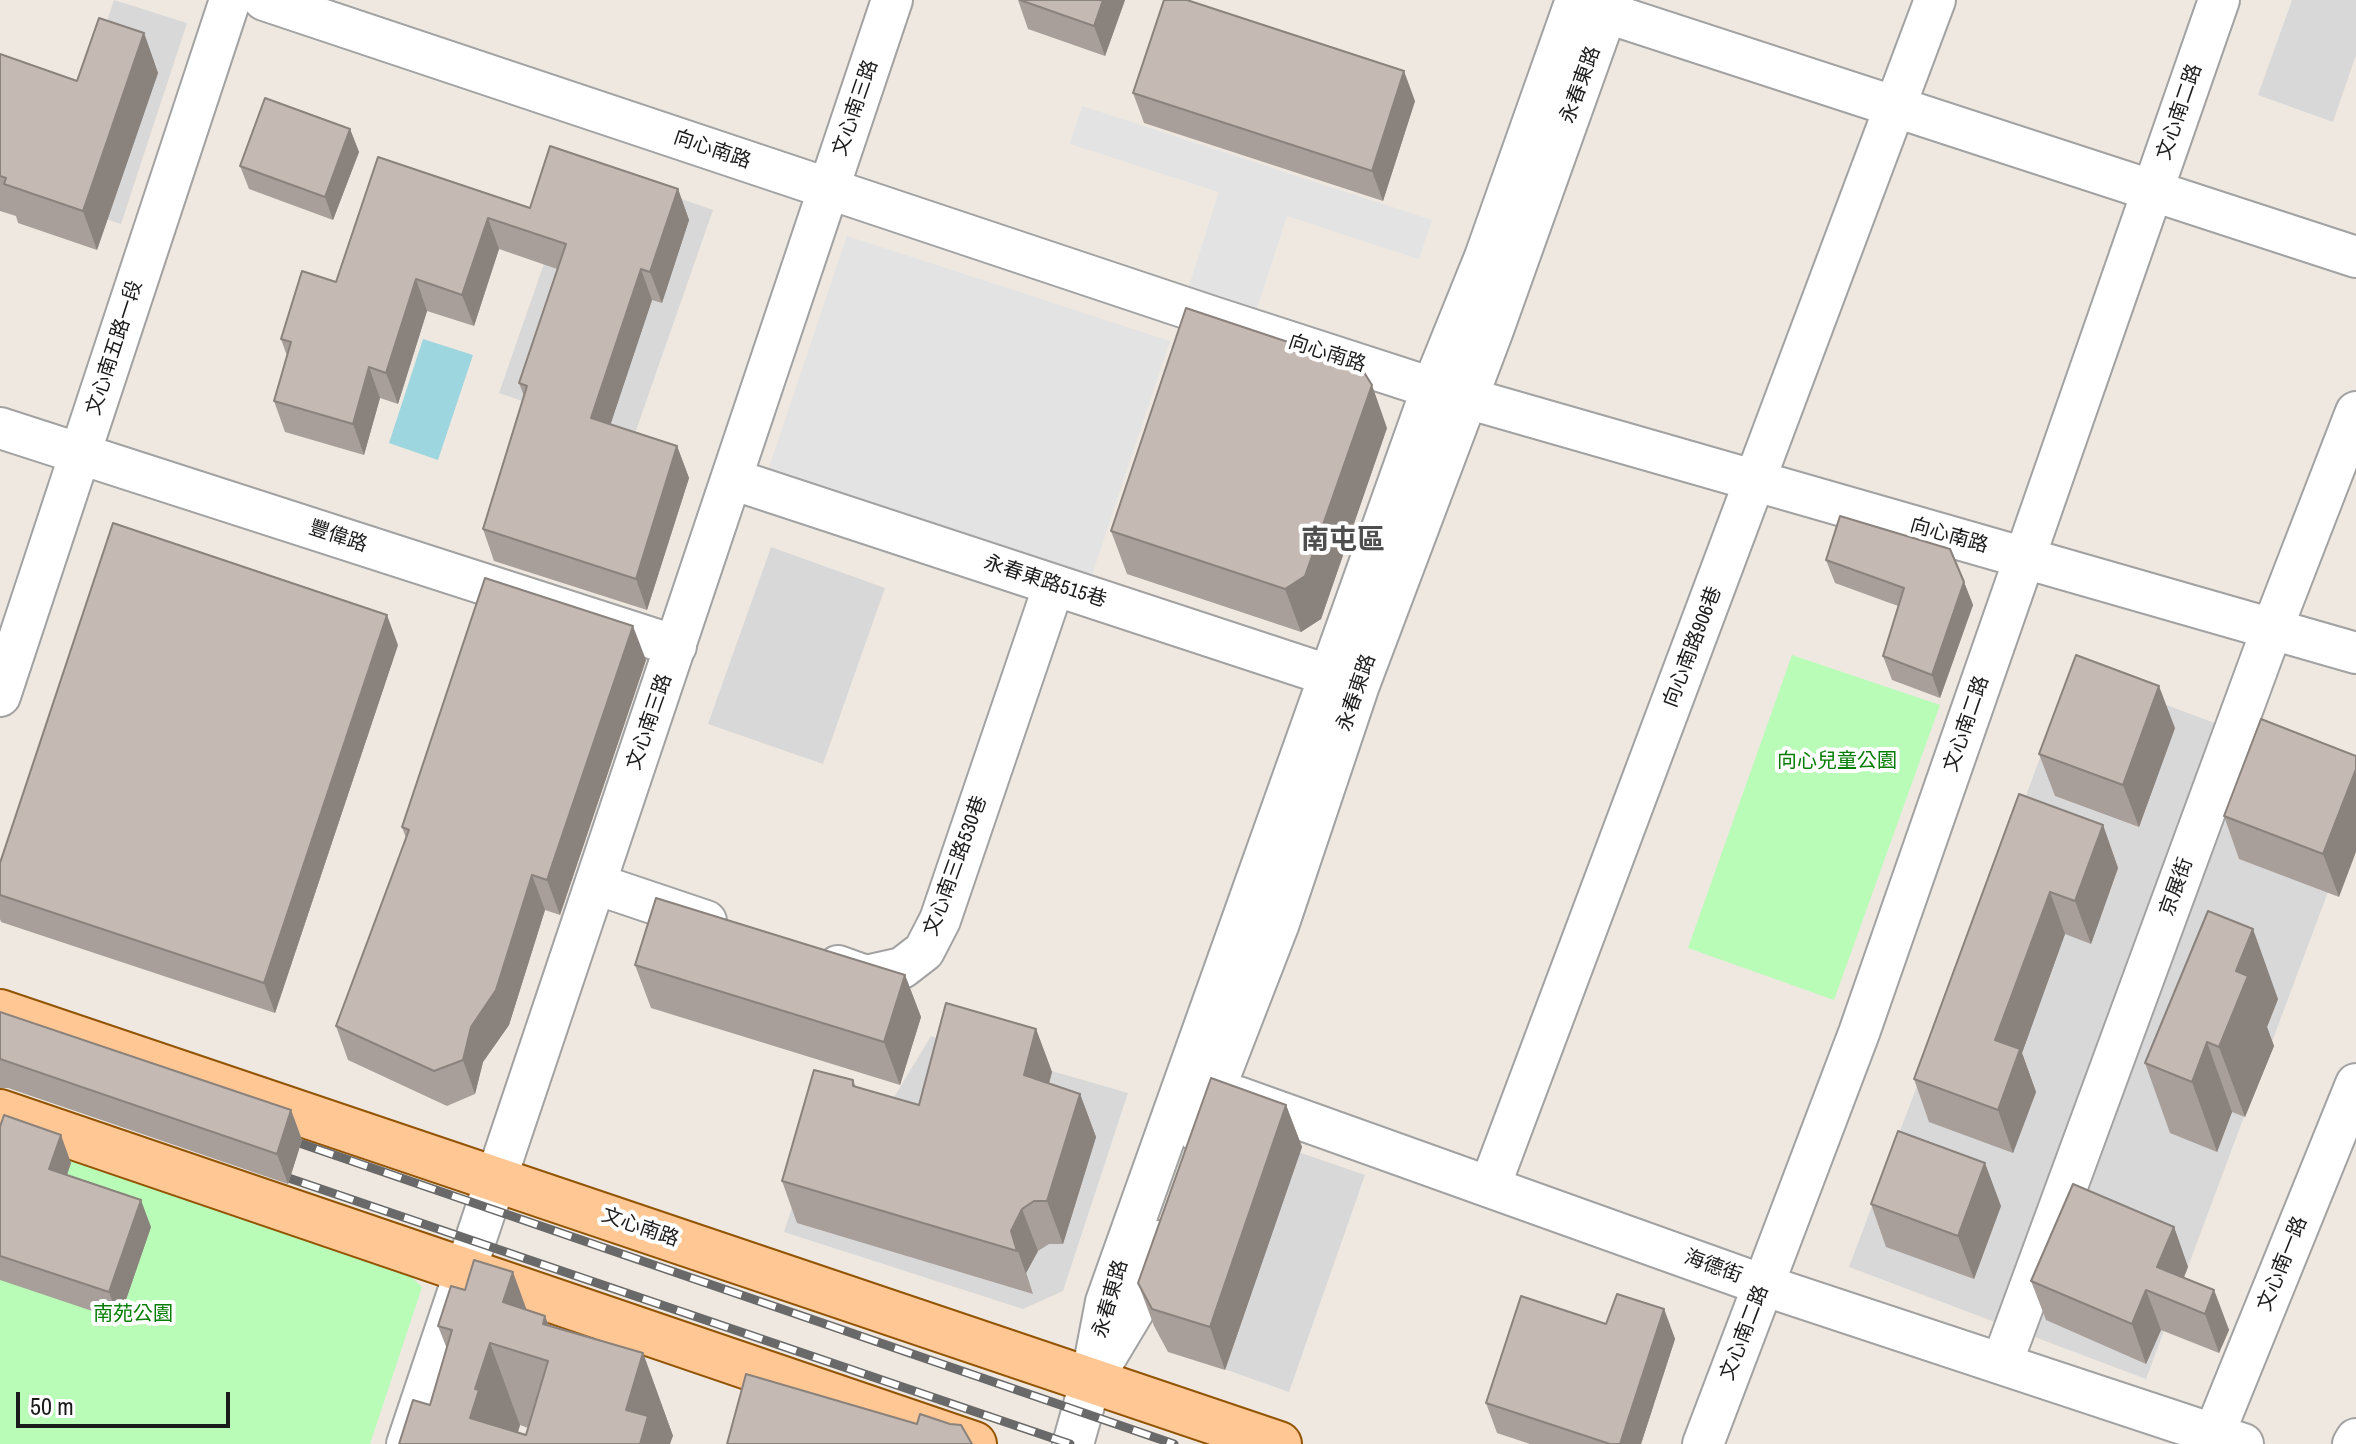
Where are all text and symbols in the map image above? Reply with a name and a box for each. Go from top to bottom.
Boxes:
street label: 永春東路 [1556,43,1606,127]
street label: 文心南三路 [828,57,884,159]
street label: 文心南二路 [2152,61,2208,163]
street label: 向心南路 [670,126,754,174]
street label: 文心南五路一段 [82,278,148,418]
street label: 向心南路 [1285,330,1369,378]
street label: 向心南路 [1907,513,1991,559]
street label: 豐偉路 [306,516,370,558]
district label: 南屯區 [1301,524,1385,558]
street label: 永春東路515巷 [981,551,1109,613]
street label: 向心南路906巷 [1659,583,1727,711]
street label: 永春東路 [1333,651,1381,735]
street label: 文心南三路 [622,671,678,773]
street label: 文心南二路 [1939,673,1995,775]
park label: 向心兒童公園 [1777,750,1897,774]
street label: 文心南三路530巷 [920,793,992,939]
street label: 京展街 [2155,855,2199,919]
street label: 文心南路 [598,1204,682,1252]
street label: 文心南一路 [2253,1213,2313,1315]
street label: 海德街 [1681,1245,1745,1289]
street label: 永春東路 [1088,1257,1134,1341]
street label: 文心南二路 [1716,1282,1774,1384]
park label: 南苑公園 [93,1303,173,1327]
scale bar [20,1376,234,1426]
text: 50 m [30,1390,74,1422]

